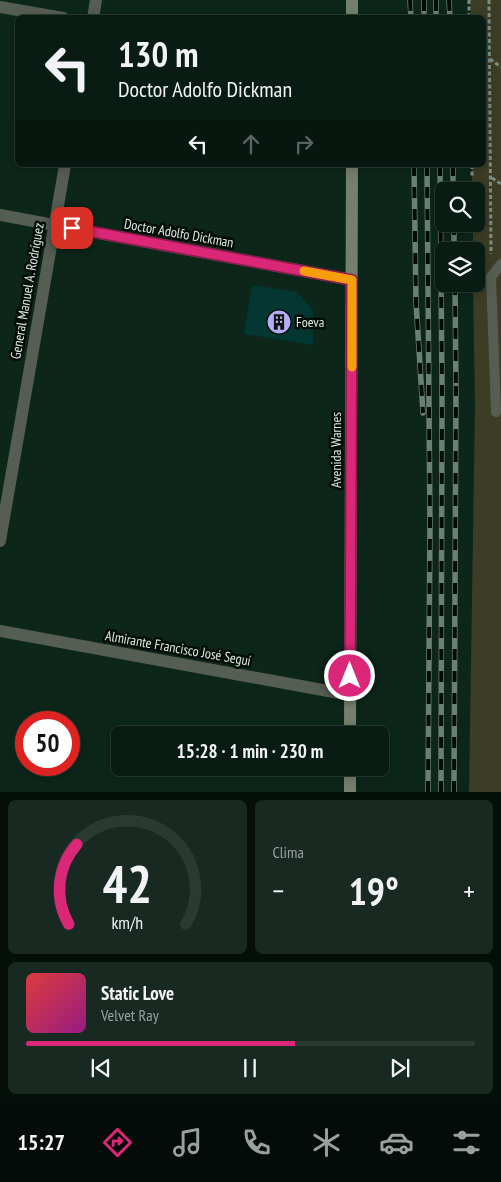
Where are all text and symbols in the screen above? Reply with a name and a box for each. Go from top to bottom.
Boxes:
text: 130 m [118,31,199,77]
icon: left [35,35,100,100]
text: Doctor Adolfo Dickman [118,75,292,103]
icon: left [184,130,212,158]
icon: ahead [237,130,265,158]
icon: right [290,130,318,158]
map controls [435,182,485,292]
button: search [435,182,485,232]
pin [51,207,93,249]
icon: arrive [58,214,86,242]
street label: Doctor Adolfo Dickman [123,215,235,251]
street label: General Manuel A. Rodríguez [6,221,48,361]
button: layers [435,242,485,292]
building icon: Foeva [266,309,292,335]
place label: Foeva [296,313,324,331]
street label: Avenida Warnes [327,412,345,488]
street label: Almirante Francisco José Seguí [104,626,252,670]
position arrow [323,649,375,701]
speed limit sign: 50 [15,711,80,776]
text: 15:28 · 1 min · 230 m [177,739,323,763]
text: Clima [273,842,304,862]
text: 42 [102,850,152,917]
text: 19° [349,866,399,915]
text: − [273,872,284,909]
text: + [463,872,475,909]
text: km/h [111,911,143,934]
text: Static Love [101,981,174,1005]
text: Velvet Ray [101,1005,159,1025]
icon: previous [87,1054,115,1082]
icon: pause [236,1054,264,1082]
icon: next [386,1054,414,1082]
icon: directions [100,1125,135,1160]
icon: music [170,1125,205,1160]
icon: phone [239,1125,274,1160]
icon: climate [309,1125,344,1160]
icon: car [379,1125,414,1160]
icon: filters [449,1125,484,1160]
text: 15:27 [17,1128,65,1156]

